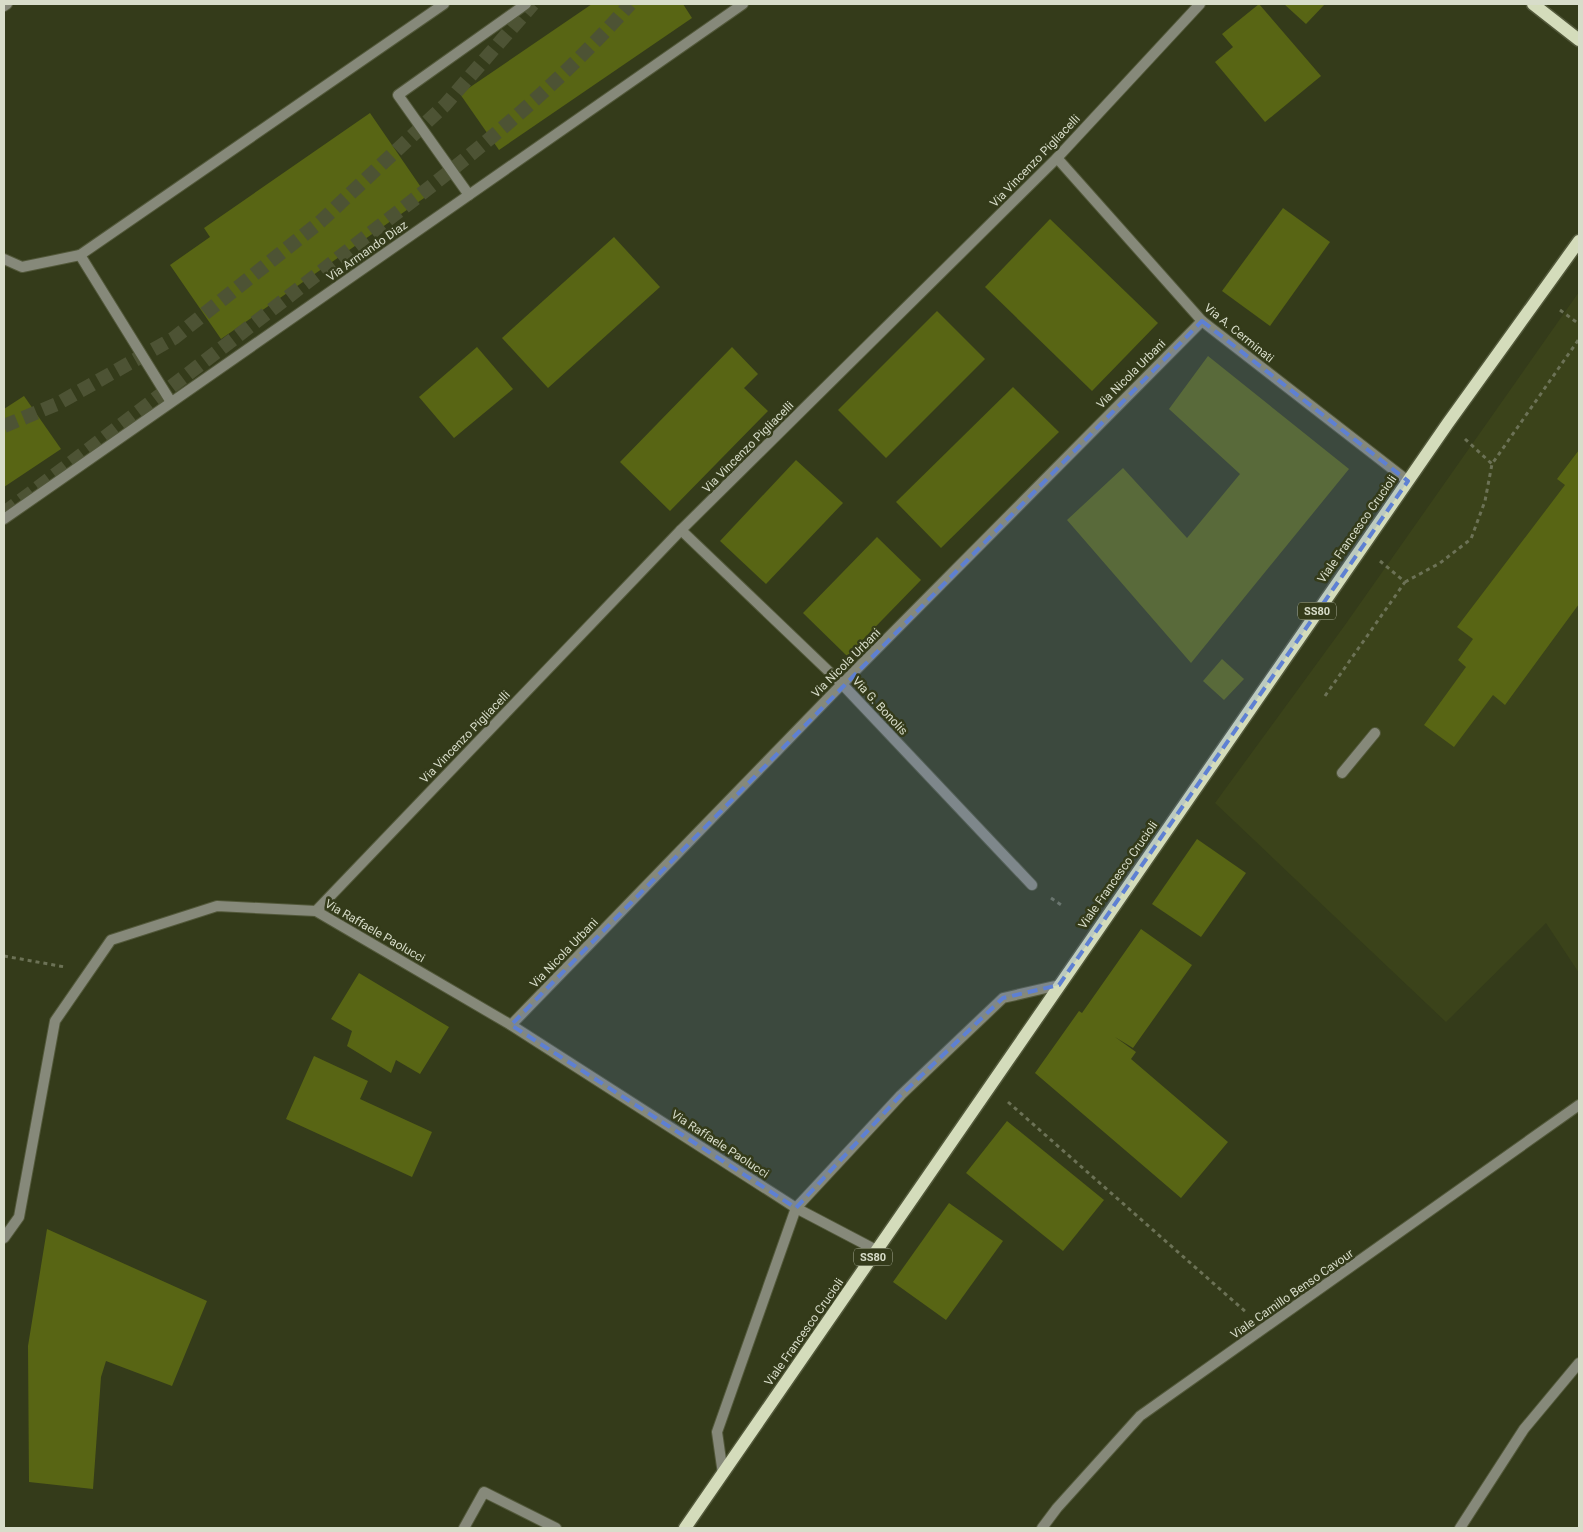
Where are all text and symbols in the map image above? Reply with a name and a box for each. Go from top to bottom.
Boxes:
street label: Via Vincenzo Pigliacelli [987,112,1083,210]
street label: Via Armando Diaz [324,218,410,284]
street label: Via A. Cerminati [1201,301,1277,365]
street label: Via Nicola Urbani [1094,337,1168,411]
street label: Via Vincenzo Pigliacelli [699,398,797,496]
street label: Viale Francesco Crucioli [1315,472,1400,585]
road number: SS80 [1298,602,1336,620]
street label: Via Nicola Urbani [809,626,883,700]
street label: Via G. Bonolis [850,674,910,738]
street label: Via Vincenzo Pigliacelli [417,688,513,786]
street label: Viale Francesco Crucioli [1076,818,1161,931]
street label: Via Raffaele Paolucci [322,897,428,965]
street label: Via Nicola Urbani [527,915,601,991]
street label: Via Raffaele Paolucci [669,1107,771,1181]
street label: Viale Camillo Benso Cavour [1228,1246,1356,1342]
road number: SS80 [854,1248,892,1266]
street label: Viale Francesco Crucioli [762,1275,847,1388]

